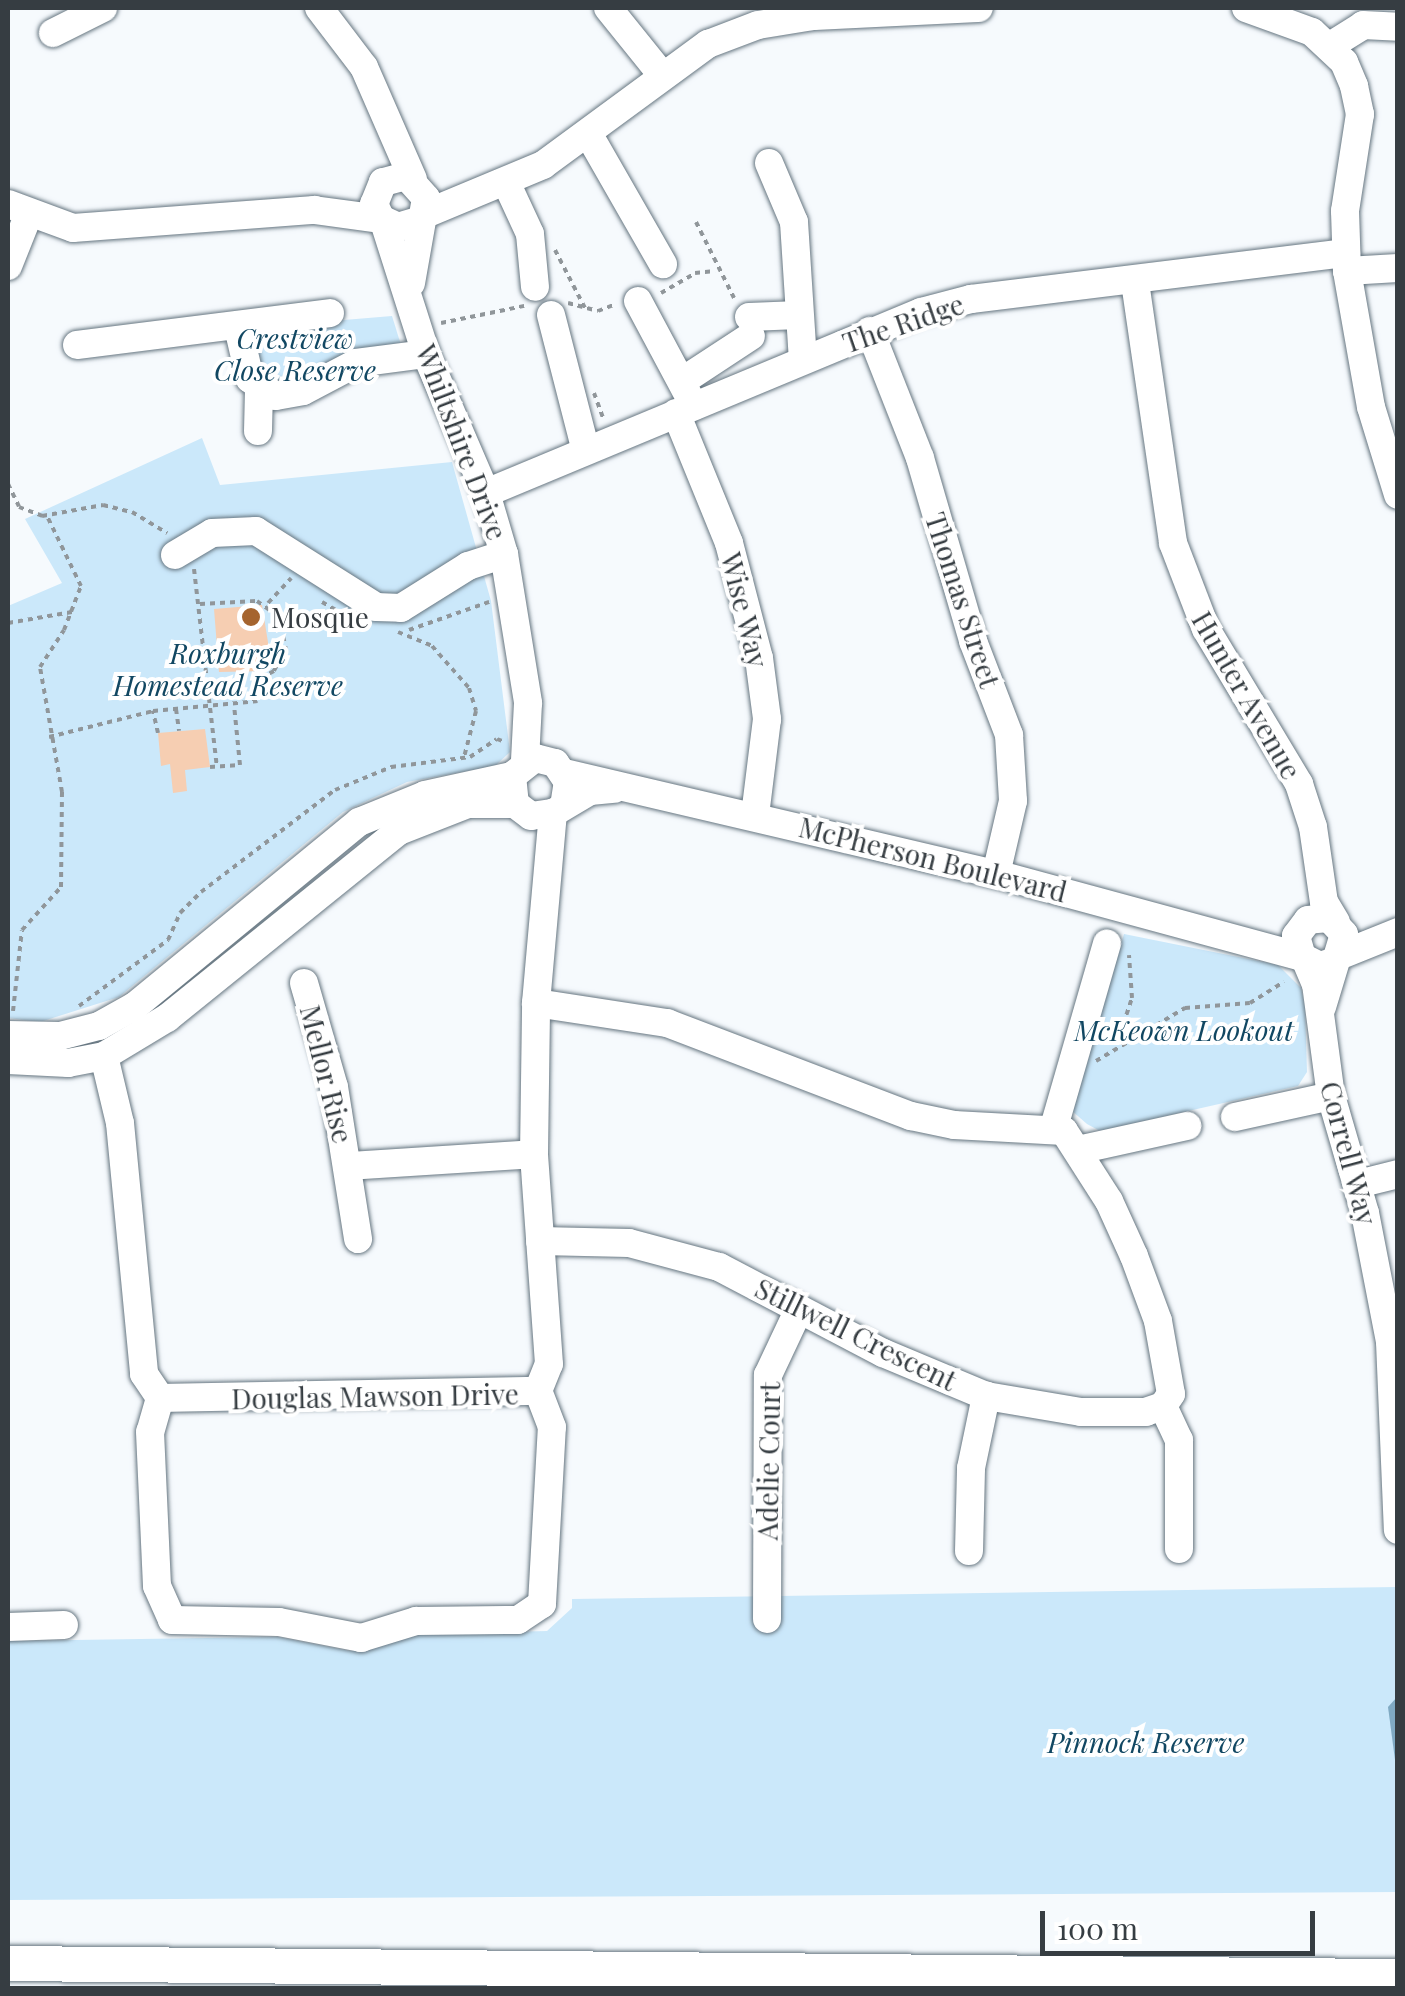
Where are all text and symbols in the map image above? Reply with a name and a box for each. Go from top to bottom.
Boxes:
street label: The Ridge [838,287,968,359]
park label: Crestview Close Reserve [214,321,376,387]
street label: Whiltshire Drive [409,340,515,544]
street label: Thomas Street [919,508,1007,692]
street label: Wise Way [714,549,776,671]
place label: Mosque [271,600,369,634]
street label: Hunter Avenue [1185,604,1309,786]
marker: Mosque [240,606,262,628]
park label: Roxburgh Homestead Reserve [113,636,343,702]
street label: McPherson Boulevard [796,809,1070,909]
street label: Mellor Rise [294,1001,360,1147]
park label: McKeown Lookout [1074,1013,1294,1047]
street label: Correll Way [1314,1077,1384,1229]
street label: Stillwell Crescent [750,1271,962,1397]
street label: Douglas Mawson Drive [231,1377,519,1415]
street label: Adelie Court [750,1381,786,1541]
park label: Pinnock Reserve [1048,1725,1244,1759]
scale bar [1045,1891,1320,1953]
text: 100 m [1057,1908,1138,1948]

